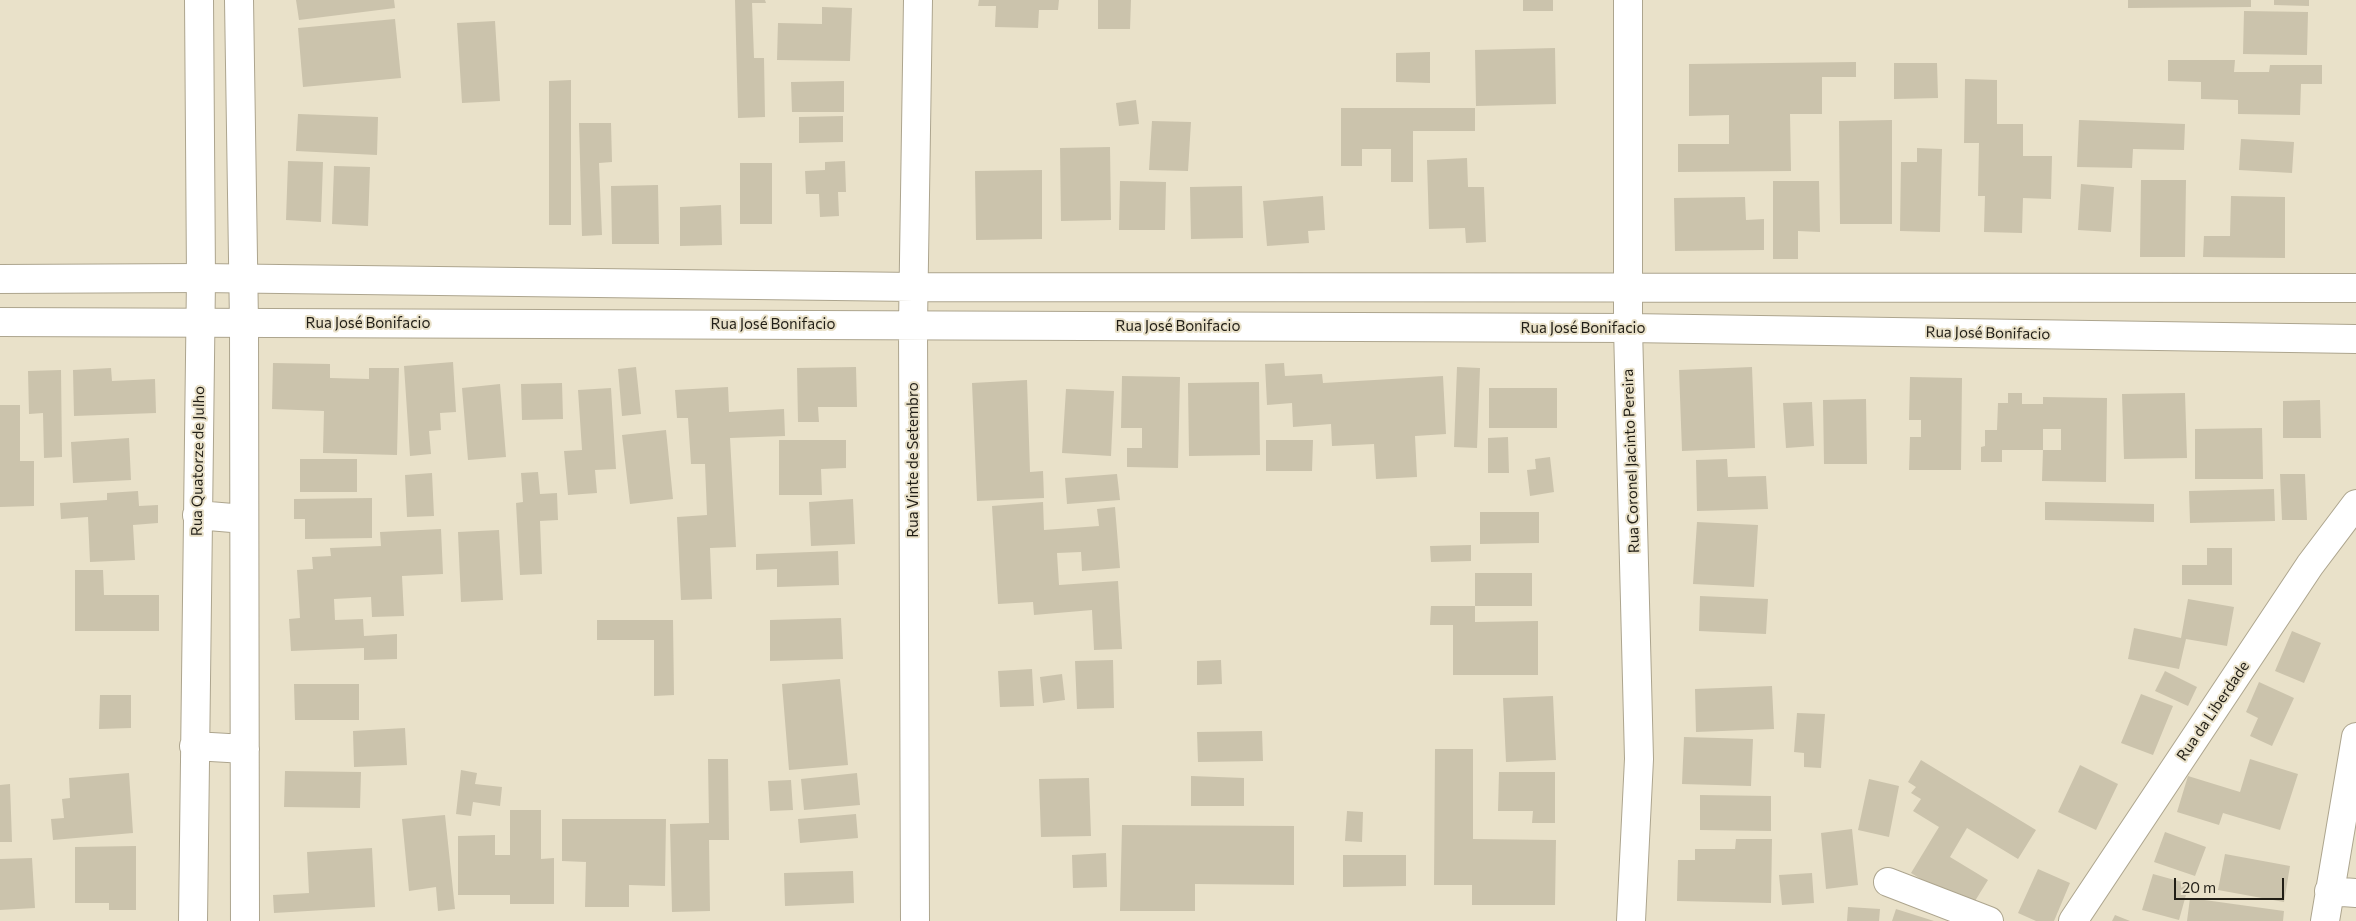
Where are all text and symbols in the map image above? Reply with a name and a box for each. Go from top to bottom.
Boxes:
street label: Rua José Bonifacio [306,314,430,332]
street label: Rua José Bonifacio [711,315,835,333]
street label: Rua José Bonifacio [1116,317,1240,335]
street label: Rua José Bonifacio [1521,319,1645,337]
street label: Rua José Bonifacio [1925,323,2051,343]
street label: Rua Coronel Jacinto Pereira [1619,369,1643,553]
street label: Rua Vinte de Setembro [904,382,922,538]
street label: Rua Quatorze de Julho [188,386,208,536]
street label: Rua da Liberdade [2173,658,2253,764]
scale bar [2176,868,2286,900]
text: 20 m [2182,878,2216,896]

